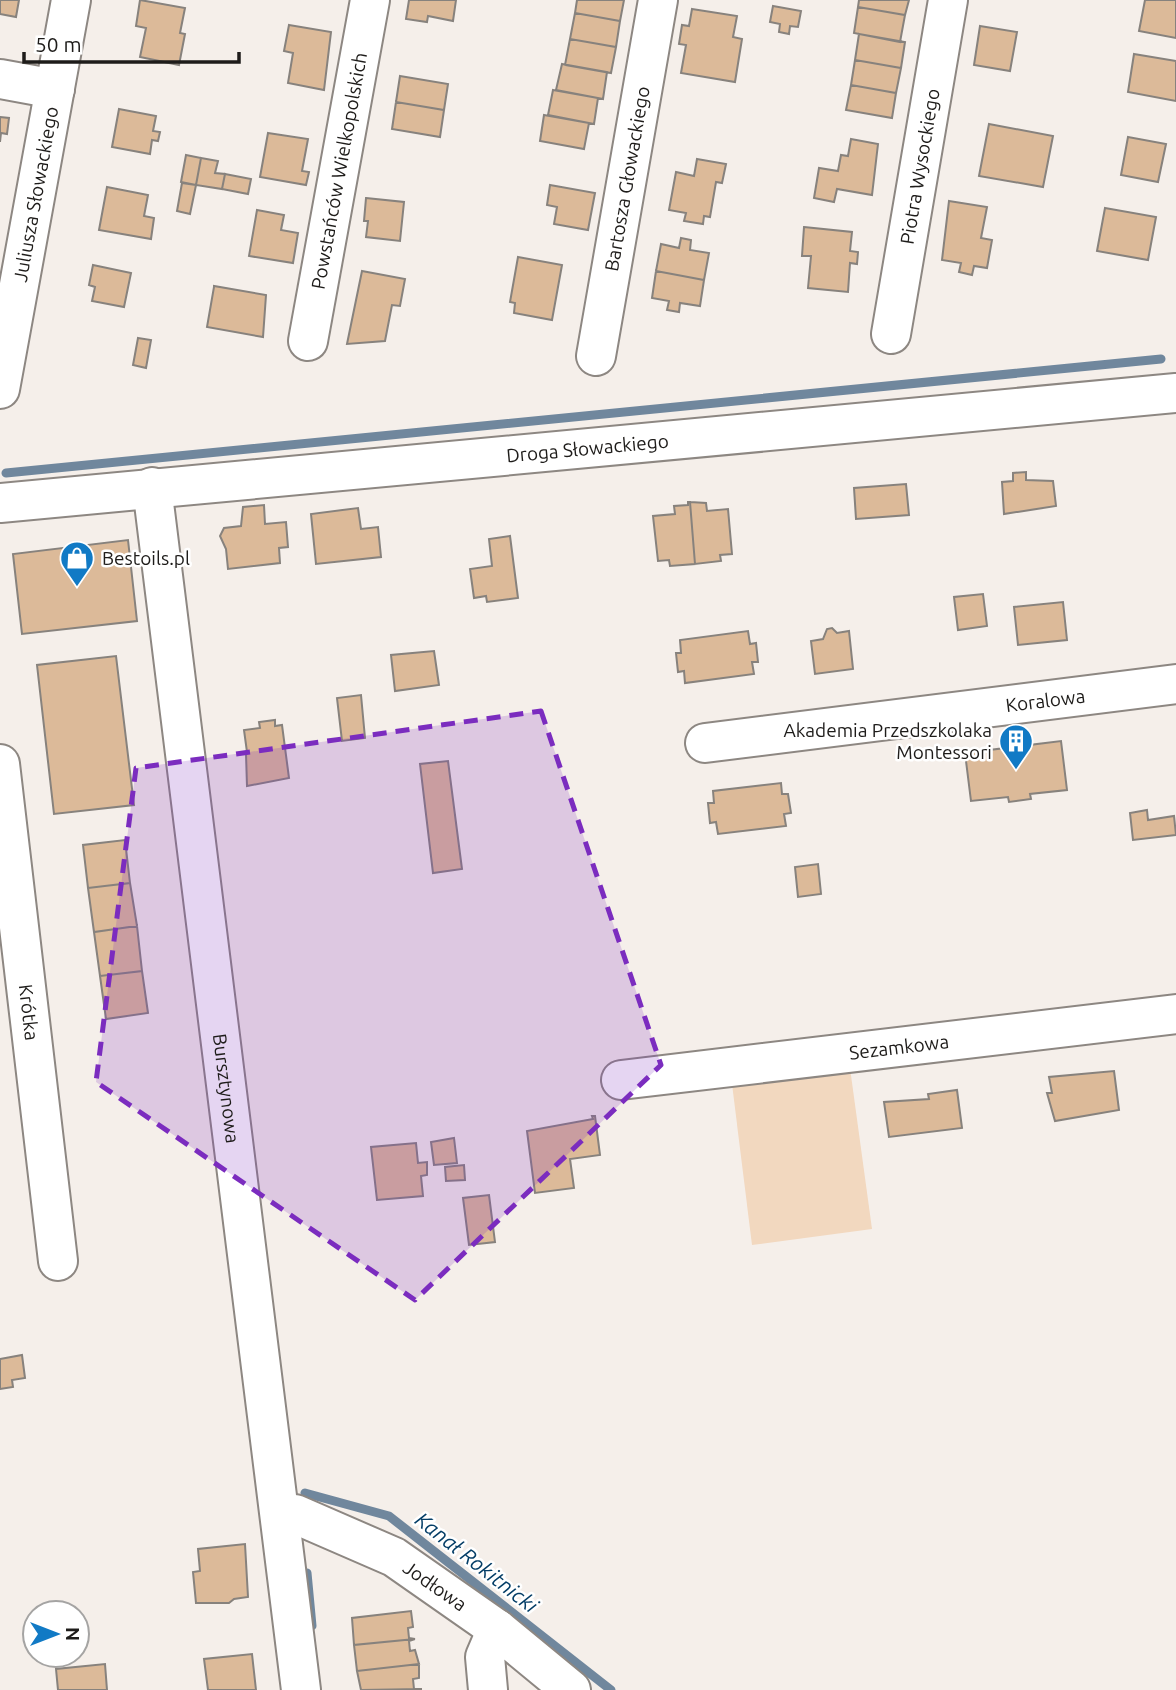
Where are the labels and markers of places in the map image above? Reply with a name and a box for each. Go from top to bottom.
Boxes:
shop icon: Bestoils.pl [58,539,96,588]
place label: Bestoils.pl [102,547,190,569]
place label: Akademia Przedszkolaka Montessori [783,719,992,763]
building icon: Akademia Przedszkolaka Montessori [997,722,1035,771]

